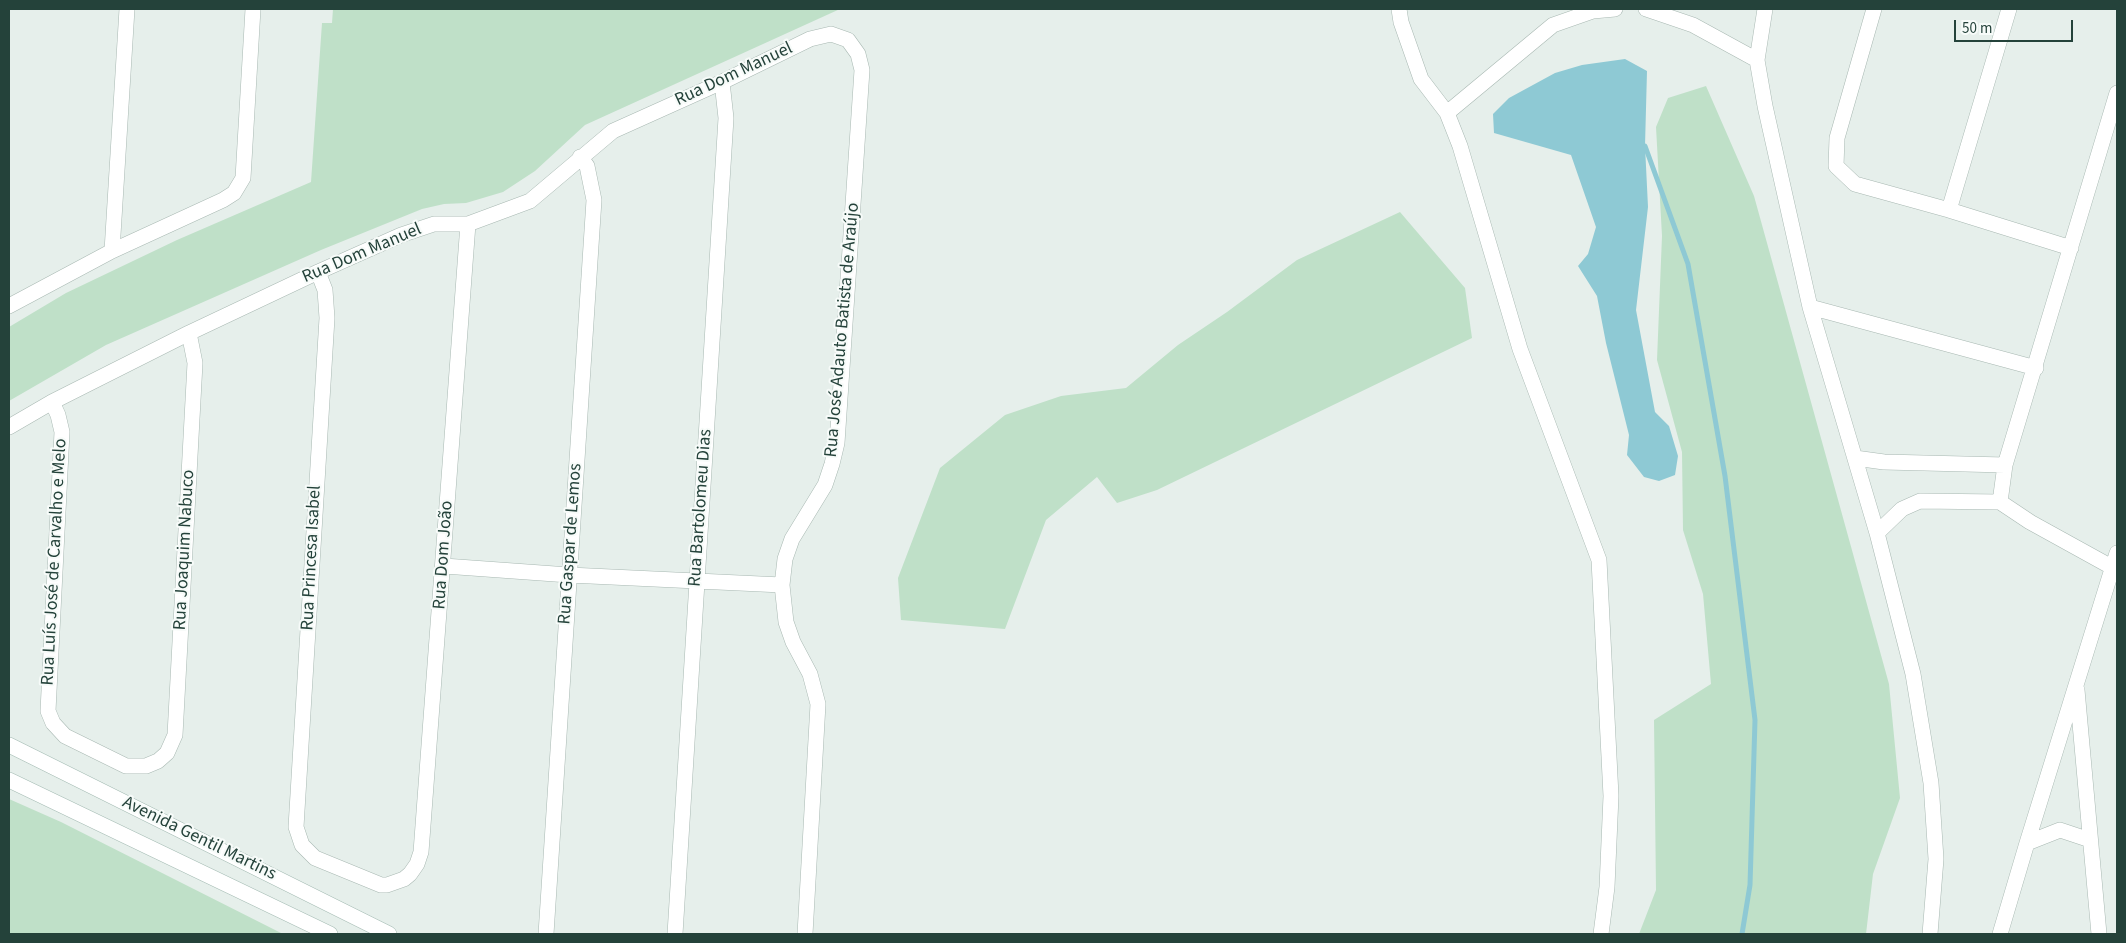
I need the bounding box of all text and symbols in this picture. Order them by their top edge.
scale bar [1956,10,2075,42]
text: 50 m [1962,18,1992,39]
street label: Rua Dom Manuel [672,38,796,112]
street label: Rua José Adauto Batista de Araújo [821,202,865,458]
street label: Rua Dom Manuel [299,219,425,289]
street label: Rua Bartolomeu Dias [685,428,717,588]
street label: Rua Luís José de Carvalho e Melo [38,438,72,686]
street label: Rua Gaspar de Lemos [555,463,587,625]
street label: Rua Joaquim Nabuco [170,469,200,631]
street label: Rua Princesa Isabel [297,485,327,631]
street label: Rua Dom João [429,500,459,610]
street label: Avenida Gentil Martins [118,792,280,886]

